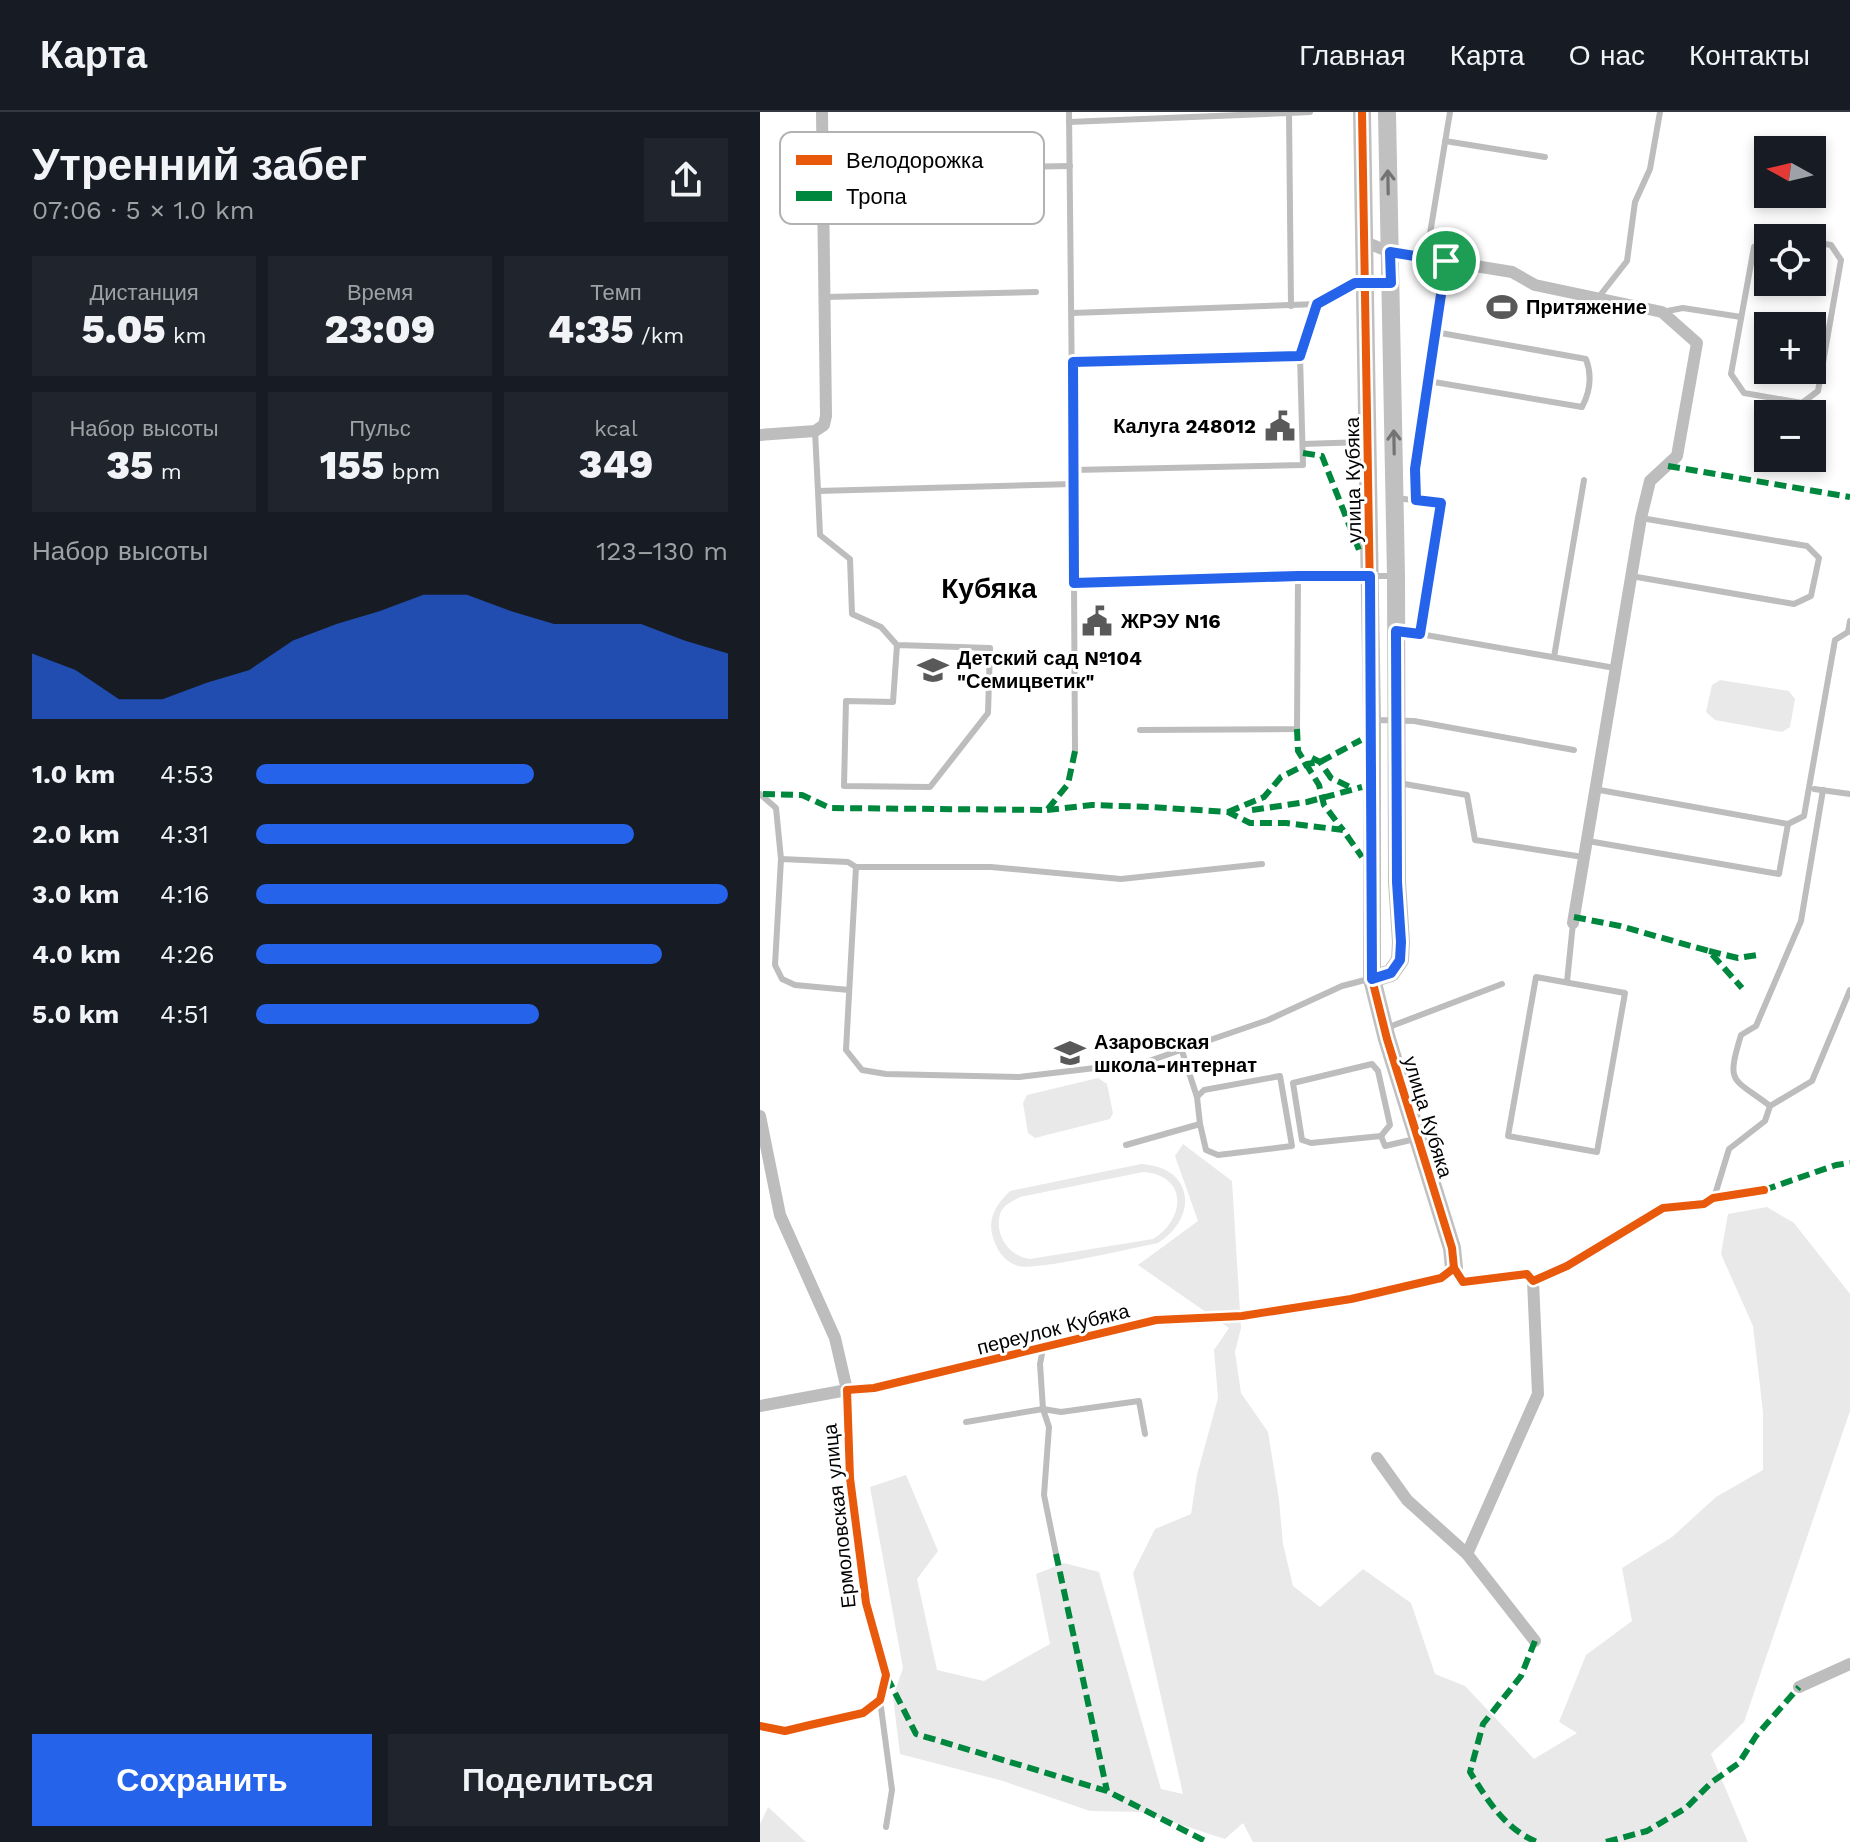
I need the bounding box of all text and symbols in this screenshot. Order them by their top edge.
text: Карта [40,33,147,77]
text: Главная [1299,39,1406,72]
text: Карта [1450,39,1525,72]
text: О нас [1569,39,1645,72]
text: Контакты [1689,39,1810,72]
legend [780,132,1044,224]
north arrow [1754,136,1826,208]
map controls [1754,136,1826,472]
button: share [644,138,728,222]
text: Утренний забег [32,139,367,191]
text: Велодорожка [846,148,984,173]
one-way arrow [1381,169,1396,196]
text: Тропа [846,184,908,209]
text: 07:06 · 5 × 1.0 km [32,195,255,225]
button: locate [1754,224,1826,296]
pin [1412,227,1480,295]
icon: arrive [1424,239,1468,283]
text: Дистанция [89,280,199,305]
text: Время [347,280,413,305]
text: Темп [590,280,642,305]
sports icon: Притяжение [1485,290,1519,324]
place label: Притяжение [1526,295,1647,319]
text: 5.05 [81,306,166,353]
text: 23:09 [325,306,435,353]
text: 4:35 [548,306,634,353]
button: + [1754,312,1826,384]
text: km [166,323,207,348]
text: /km [634,323,684,348]
button: − [1754,400,1826,472]
public building icon: Калуга 248012 [1263,409,1297,443]
place label: Калуга 248012 [1113,414,1256,438]
text: Набор высоты [69,416,219,441]
text: Пульс [349,416,411,441]
text: kcal [594,416,638,441]
street label: улица Кубяка [1340,416,1366,543]
one-way arrow [1386,429,1401,456]
text: 349 [579,441,653,488]
text: 35 [106,442,153,489]
text: 155 [320,442,384,489]
text: m [153,459,182,484]
text: bpm [384,459,440,484]
text: Набор высоты [32,536,208,566]
text: 123–130 m [596,536,728,566]
district label: Кубяка [941,572,1037,605]
public building icon: ЖРЭУ N16 [1080,604,1114,638]
place label: ЖРЭУ N16 [1120,609,1221,633]
place label: Детский сад №104 "Семицветик" [957,646,1142,693]
school or university icon: Детский сад №104 "Семицветик" [916,653,950,687]
text: 1.0 km [32,759,115,789]
text: 4:53 [160,759,214,789]
text: 2.0 km [32,819,120,849]
text: 4:31 [160,819,209,849]
text: 3.0 km [32,879,120,909]
text: 4:16 [160,879,210,909]
text: 4.0 km [32,939,121,969]
text: 4:26 [160,939,215,969]
text: 5.0 km [32,999,119,1029]
text: 4:51 [160,999,209,1029]
place label: Азаровская школа-интернат [1094,1030,1257,1077]
school or university icon: Азаровская школа-интернат [1053,1036,1087,1070]
street label: улица Кубяка [1398,1053,1458,1182]
street label: переулок Кубяка [974,1298,1133,1360]
street label: Ермоловская улица [817,1422,861,1609]
button: Сохранить [32,1734,372,1826]
button: Поделиться [388,1734,728,1826]

